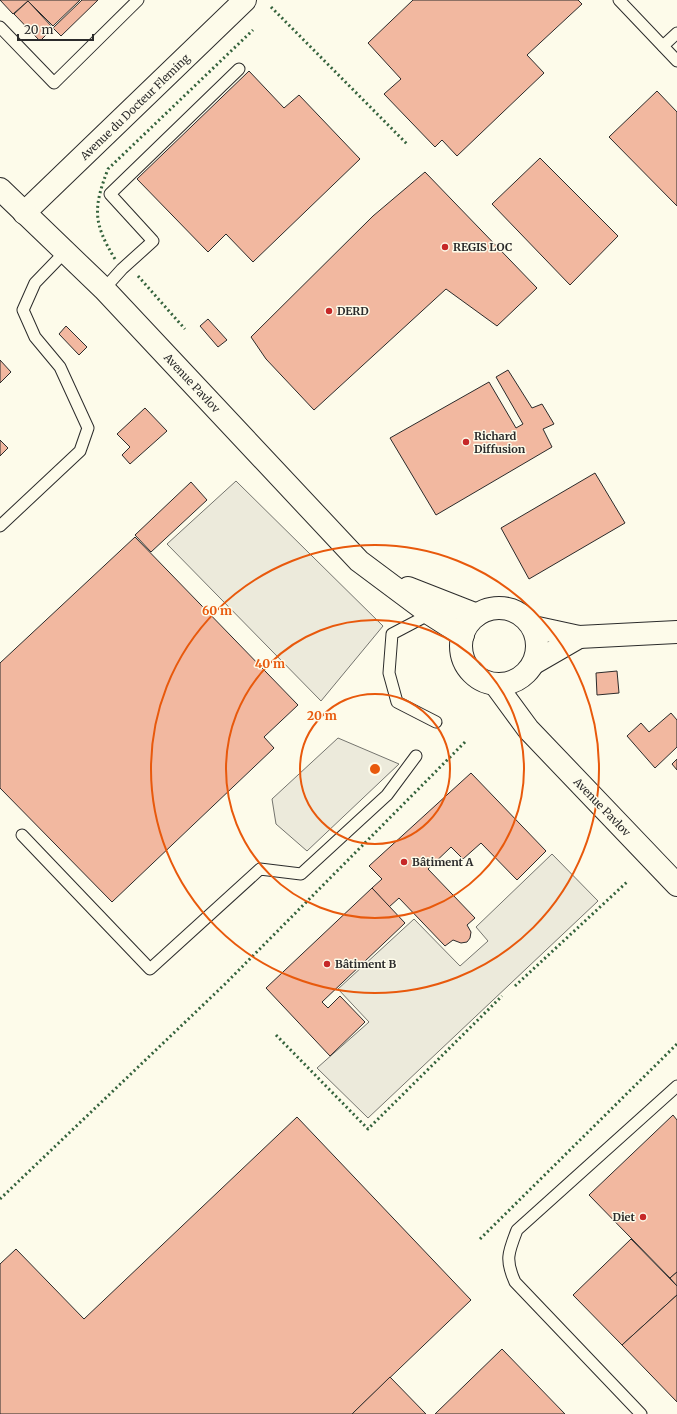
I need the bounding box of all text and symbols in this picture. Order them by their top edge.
scale bar [18,16,93,42]
text: 20 m [24,22,53,37]
street label: Avenue du Docteur Fleming [77,51,193,164]
place label: REGIS LOC [453,240,512,254]
marker: REGIS LOC [440,242,450,252]
place label: DERD [337,304,369,318]
marker: DERD [324,306,334,316]
street label: Avenue Pavlov [160,350,224,416]
place label: Richard Diffusion [474,429,526,456]
marker: Richard Diffusion [461,437,471,447]
text: 60 m [202,603,232,618]
text: 40 m [255,656,285,671]
text: 20 m [307,708,337,723]
centre of rings [368,762,382,776]
street label: Avenue Pavlov [570,774,634,840]
place label: Bâtiment A [412,855,474,869]
marker: Bâtiment A [399,857,409,867]
place label: Bâtiment B [335,957,397,971]
marker: Bâtiment B [322,959,332,969]
place label: Diet [613,1210,636,1224]
marker: Diet [638,1212,648,1222]

